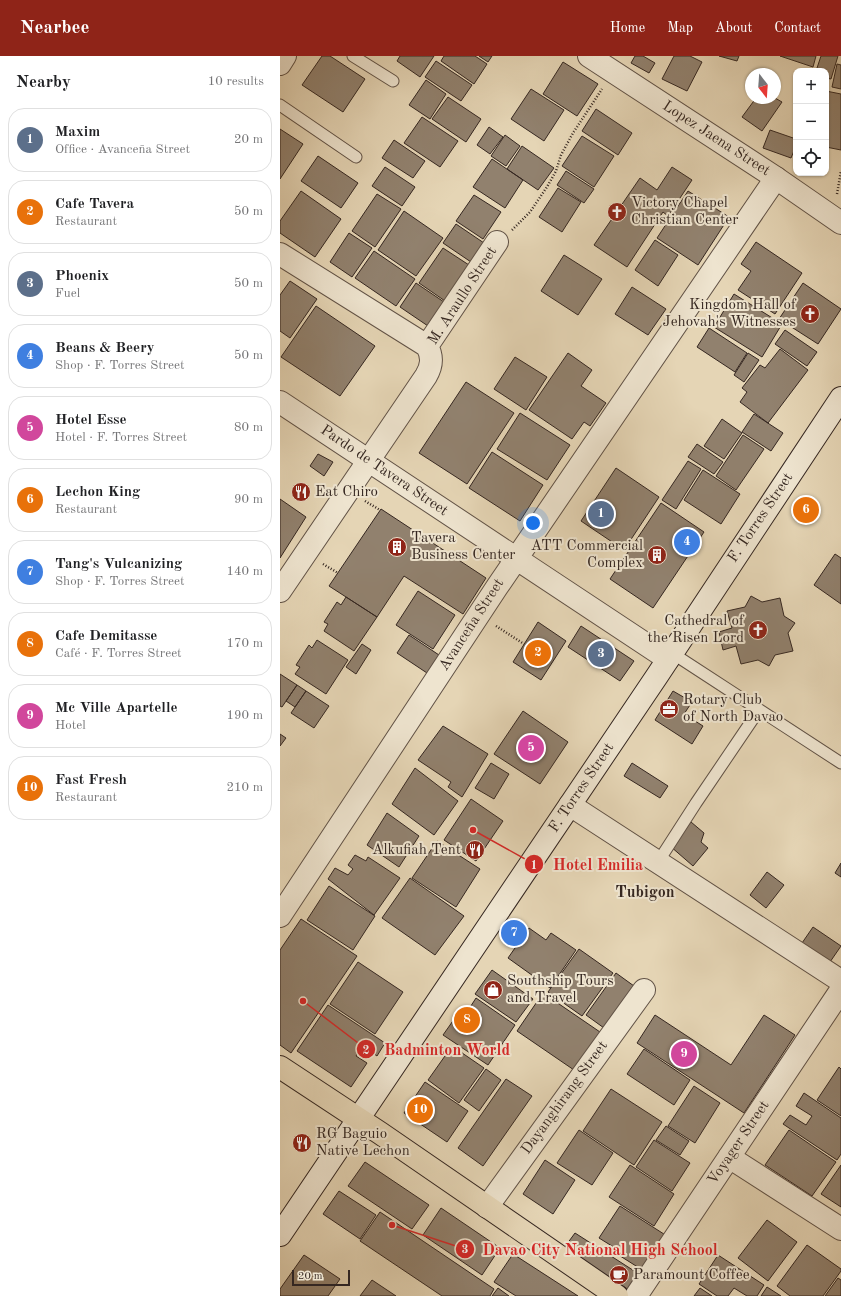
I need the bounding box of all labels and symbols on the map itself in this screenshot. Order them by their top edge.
north arrow [745,68,781,104]
street label: Lopez Jaena Street [660,99,772,179]
place label: Victory Chapel Christian Center [631,196,738,228]
church icon: Victory Chapel Christian Center [606,201,628,223]
street label: M. Araullo Street [426,244,500,348]
place label: Kingdom Hall of Jehovah's Witnesses [663,298,797,330]
church icon: Kingdom Hall of Jehovah's Witnesses [799,303,821,325]
street label: Pardo de Tavera Street [318,423,450,519]
street label: F. Torres Street [726,471,796,565]
restaurant icon: Eat Chiro [290,481,312,503]
place label: Eat Chiro [315,485,378,500]
pin: 6 [793,495,819,525]
pin: 1 [588,499,614,529]
your location [523,513,543,533]
pin: 4 [674,527,700,557]
place label: Tavera Business Center [411,531,516,563]
building icon: Tavera Business Center [386,536,408,558]
place label: ATT Commercial Complex [531,539,643,571]
building icon: ATT Commercial Complex [646,544,668,566]
street label: Avanceña Street [437,576,507,674]
place label: Cathedral of the Risen Lord [648,614,745,646]
church icon: Cathedral of the Risen Lord [747,619,769,641]
pin: 2 [525,638,551,668]
pin: 3 [588,639,614,669]
place label: Rotary Club of North Davao [683,693,783,725]
office icon: Rotary Club of North Davao [658,698,680,720]
pin: 5 [518,733,544,763]
street label: F. Torres Street [547,741,617,835]
restaurant icon: Alkufiah Tent [464,839,486,861]
place label: Alkufiah Tent [372,843,461,858]
callout: Hotel Emilia [524,850,651,878]
text: Hotel Emilia [553,858,643,874]
text: 1 [531,860,537,872]
district label: Tubigon [615,885,675,901]
pin: 7 [501,918,527,948]
place label: Southship Tours and Travel [507,974,614,1006]
shop icon: Southship Tours and Travel [482,979,504,1001]
pin: 8 [454,1005,480,1035]
callout: Badminton World [356,1035,518,1063]
street label: Dayanghirang Street [519,1039,611,1157]
pin: 9 [671,1039,697,1069]
text: Badminton World [384,1043,510,1059]
text: 2 [363,1045,370,1057]
pin: 10 [407,1095,433,1125]
street label: Voyager Street [706,1098,772,1188]
place label: RG Baguio Native Lechon [316,1127,410,1159]
restaurant icon: RG Baguio Native Lechon [291,1132,313,1154]
callout: Davao City National High School [455,1235,726,1263]
text: Davao City National High School [482,1243,718,1259]
text: 3 [462,1244,469,1256]
cafe icon: Paramount Coffee [608,1264,630,1286]
scale bar [292,1268,350,1287]
place label: Paramount Coffee [633,1268,750,1283]

